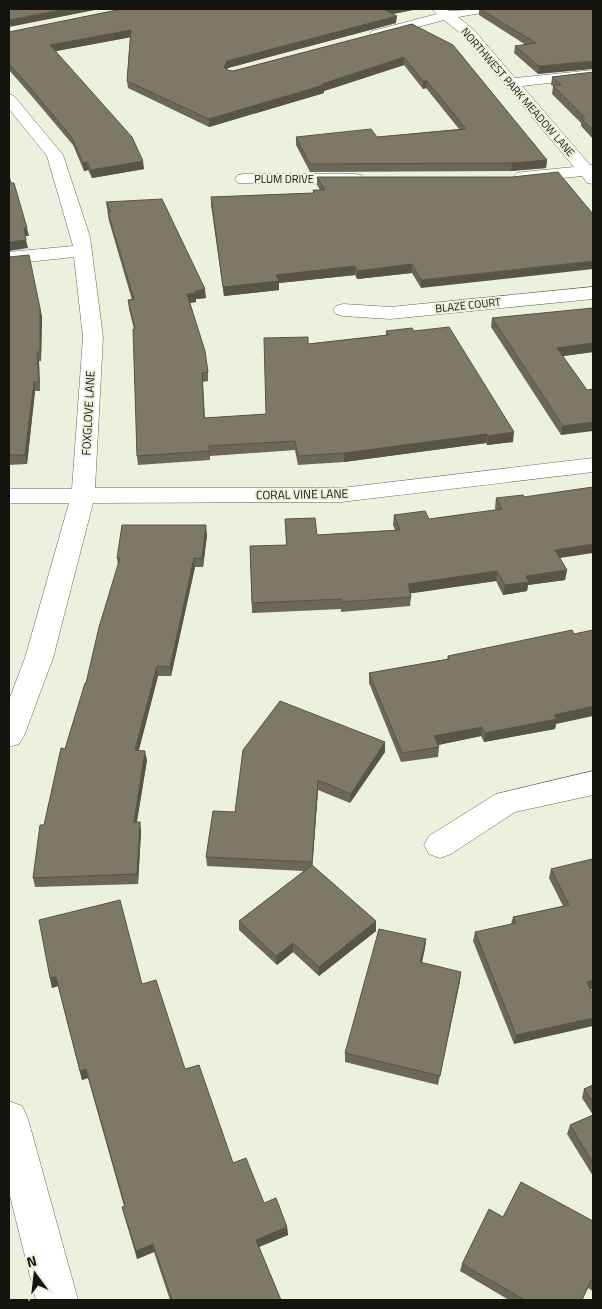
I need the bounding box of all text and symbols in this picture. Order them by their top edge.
street label: NORTHWEST PARK MEADOW LANE [457,24,579,160]
street label: PLUM DRIVE [254,171,314,187]
street label: BLAZE COURT [435,294,502,316]
street label: FOXGLOVE LANE [76,370,100,456]
street label: CORAL VINE LANE [256,484,349,504]
north arrow [10,1249,60,1299]
text: N [24,1250,39,1272]

